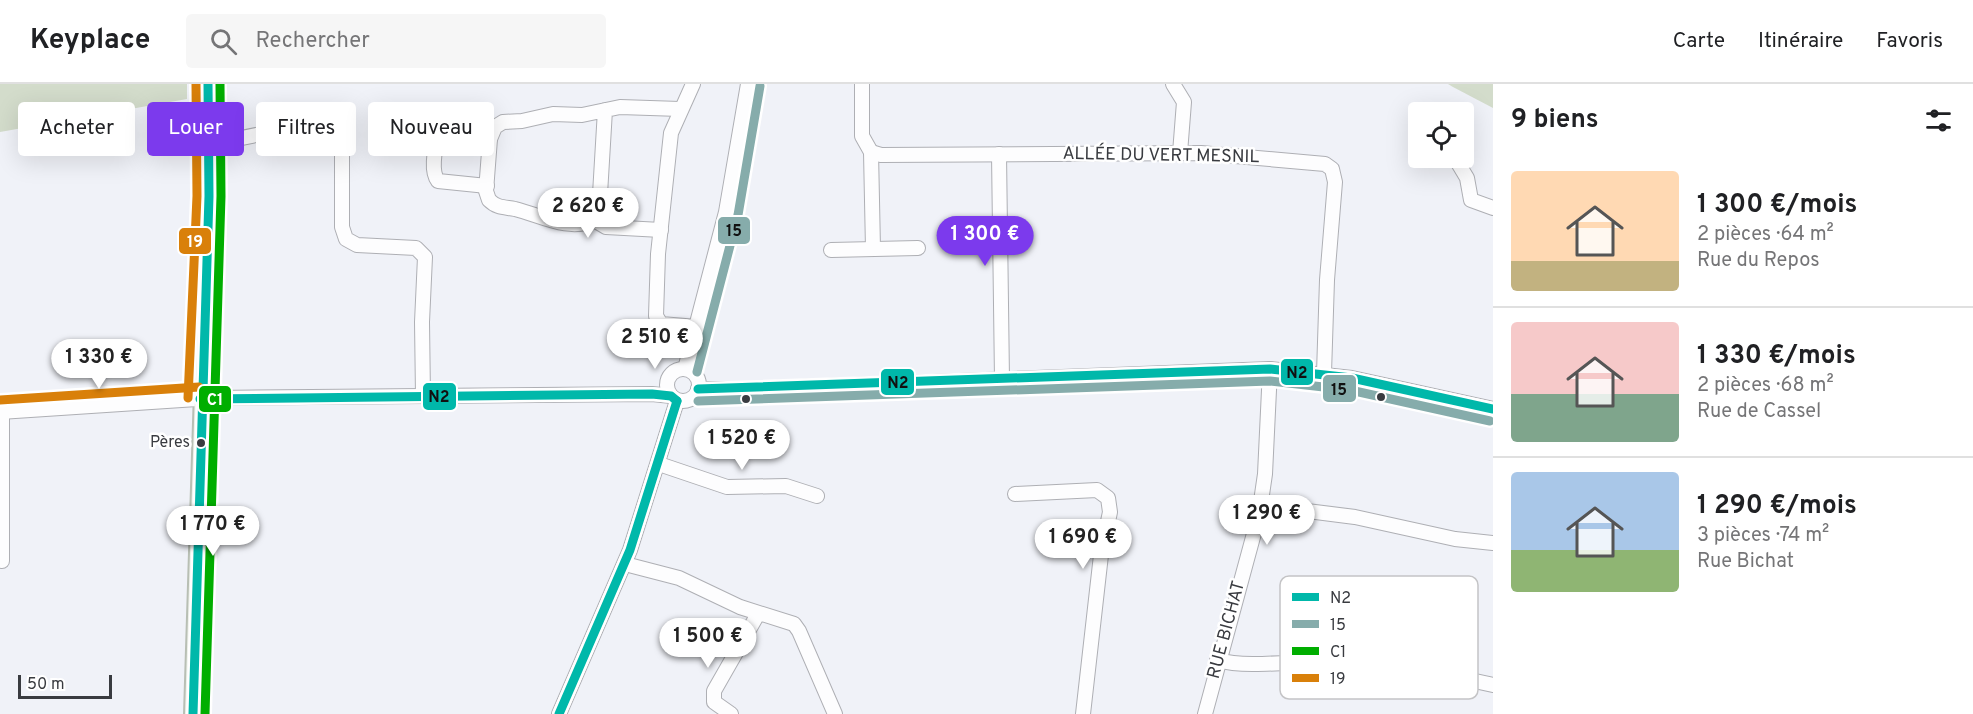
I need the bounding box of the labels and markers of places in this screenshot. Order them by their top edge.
pin: 2 620 € [533,188,643,239]
pin: 1 300 € [930,216,1040,267]
pin: 2 510 € [600,319,710,370]
pin: 1 330 € [44,339,154,390]
unlabelled marker [1375,391,1387,403]
unlabelled marker [740,393,752,405]
pin: 1 520 € [687,420,797,471]
place label: Pères [150,433,190,453]
marker: Pères [195,437,207,449]
pin: 1 290 € [1212,495,1322,546]
pin: 1 770 € [158,506,268,557]
pin: 1 690 € [1028,519,1138,570]
pin: 1 500 € [653,618,763,669]

